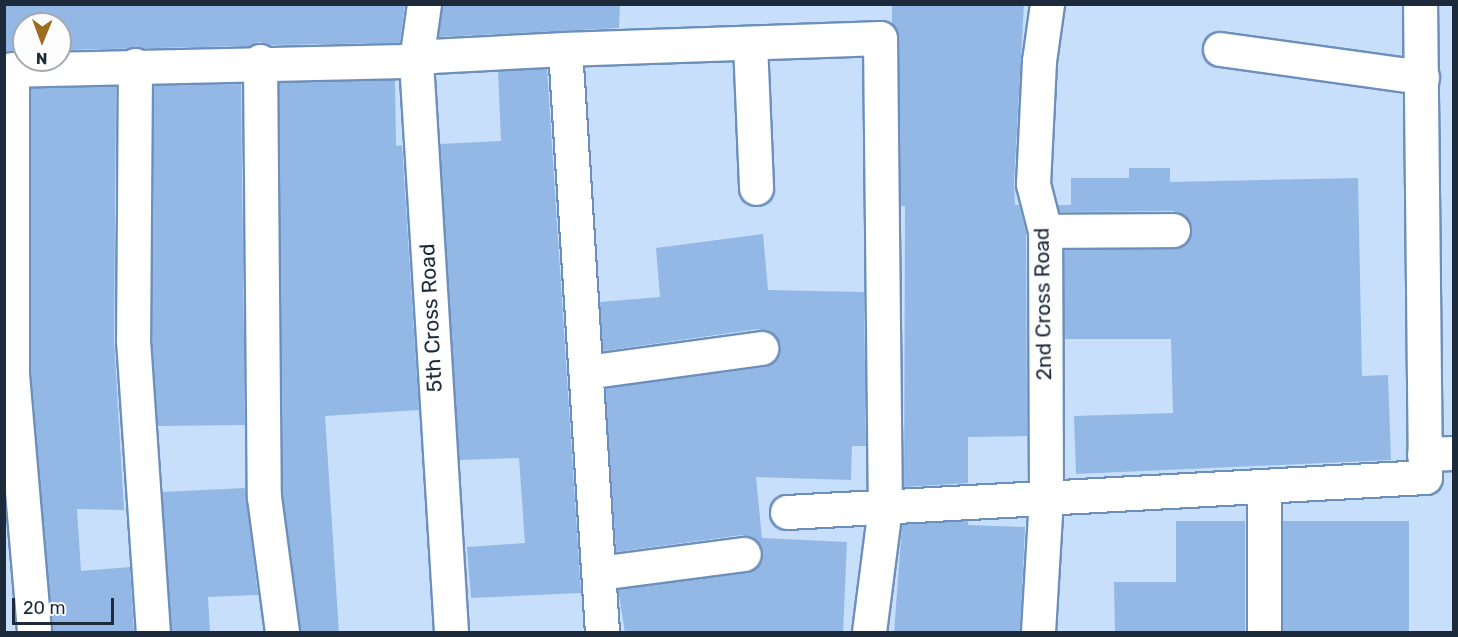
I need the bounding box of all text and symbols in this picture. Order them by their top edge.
north arrow [12,12,72,72]
text: N [36,49,48,68]
street label: 2nd Cross Road [1029,227,1057,381]
street label: 5th Cross Road [415,243,447,393]
scale bar [15,586,117,624]
text: 20 m [23,597,65,619]

